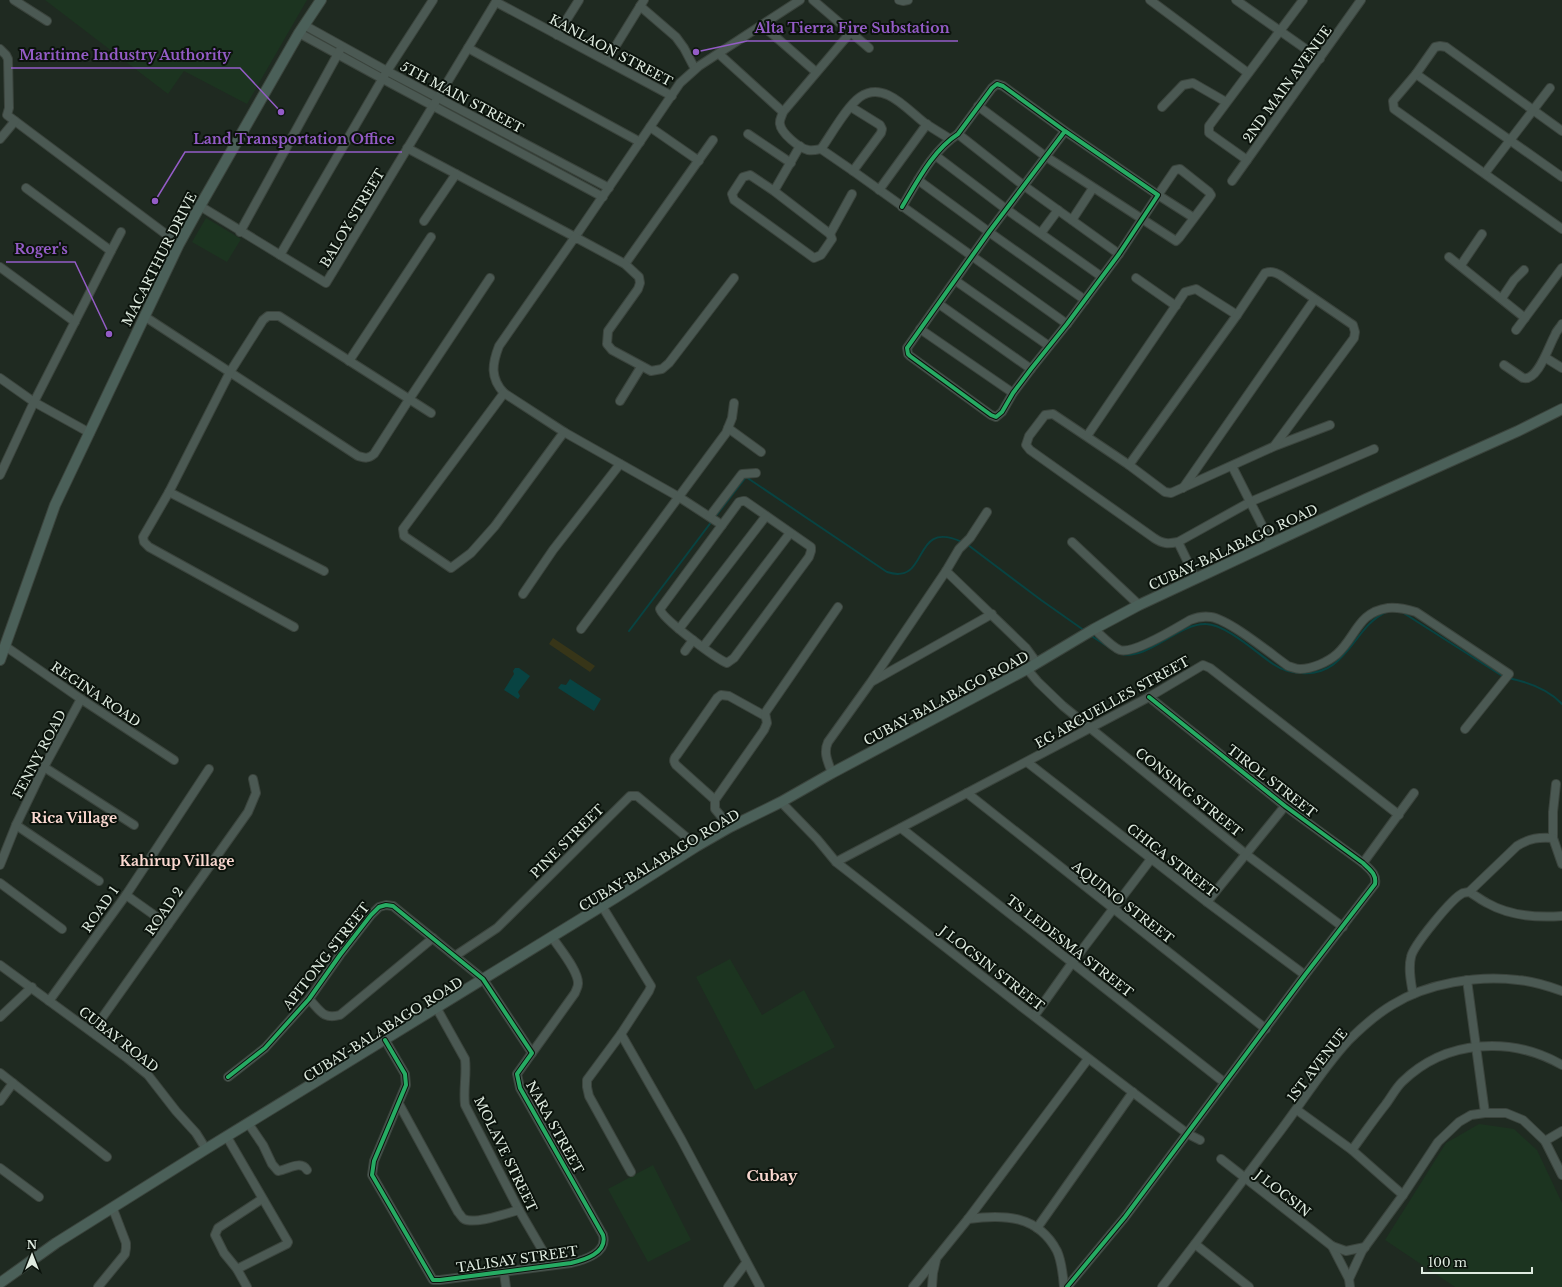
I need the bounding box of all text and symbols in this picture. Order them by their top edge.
street label: KANLAON STREET [546,11,676,90]
callout: Alta Tierra Fire Substation [747,15,958,41]
text: Alta Tierra Fire Substation [753,19,950,37]
street label: 2ND MAIN AVENUE [1239,22,1336,146]
callout: Maritime Industry Authority [11,42,240,68]
text: Maritime Industry Authority [19,46,232,64]
street label: 5TH MAIN STREET [397,58,527,137]
callout: Land Transportation Office [185,126,402,152]
text: Land Transportation Office [193,130,395,148]
street label: BALOY STREET [316,165,389,271]
street label: MACARTHUR DRIVE [118,189,201,329]
callout: Roger's [6,236,75,262]
text: Roger's [14,240,68,258]
street label: CUBAY-BALABAGO ROAD [1146,501,1321,594]
street label: CUBAY-BALABAGO ROAD [861,648,1032,749]
street label: EG ARGUELLES STREET [1032,652,1193,752]
street label: REGINA ROAD [48,658,144,731]
street label: FENNY ROAD [9,707,70,801]
street label: TIROL STREET [1223,741,1320,822]
street label: CONSING STREET [1132,744,1246,841]
street label: PINE STREET [527,800,608,882]
street label: CUBAY-BALABAGO ROAD [576,806,743,915]
district label: Rica Village [31,809,117,827]
street label: CHICA STREET [1123,820,1221,901]
district label: Kahirup Village [119,852,235,870]
street label: AQUINO STREET [1068,857,1177,948]
street label: ROAD 1 [78,883,123,936]
street label: ROAD 2 [142,884,187,939]
street label: TS LEDESMA STREET [1003,892,1137,1002]
street label: APITONG STREET [279,899,374,1014]
street label: J LOCSIN STREET [934,921,1048,1015]
street label: CUBAY-BALABAGO ROAD [300,973,466,1086]
street label: CUBAY ROAD [75,1003,162,1076]
street label: 1ST AVENUE [1283,1025,1351,1105]
street label: NARA STREET [522,1078,587,1177]
street label: MOLAVE STREET [470,1094,541,1215]
street label: J LOCSIN [1250,1165,1314,1221]
district label: Cubay [746,1166,798,1185]
north arrow [12,1235,52,1275]
text: N [27,1238,38,1252]
street label: TALISAY STREET [455,1242,580,1276]
scale bar [1422,1249,1532,1275]
text: 100 m [1428,1255,1467,1270]

